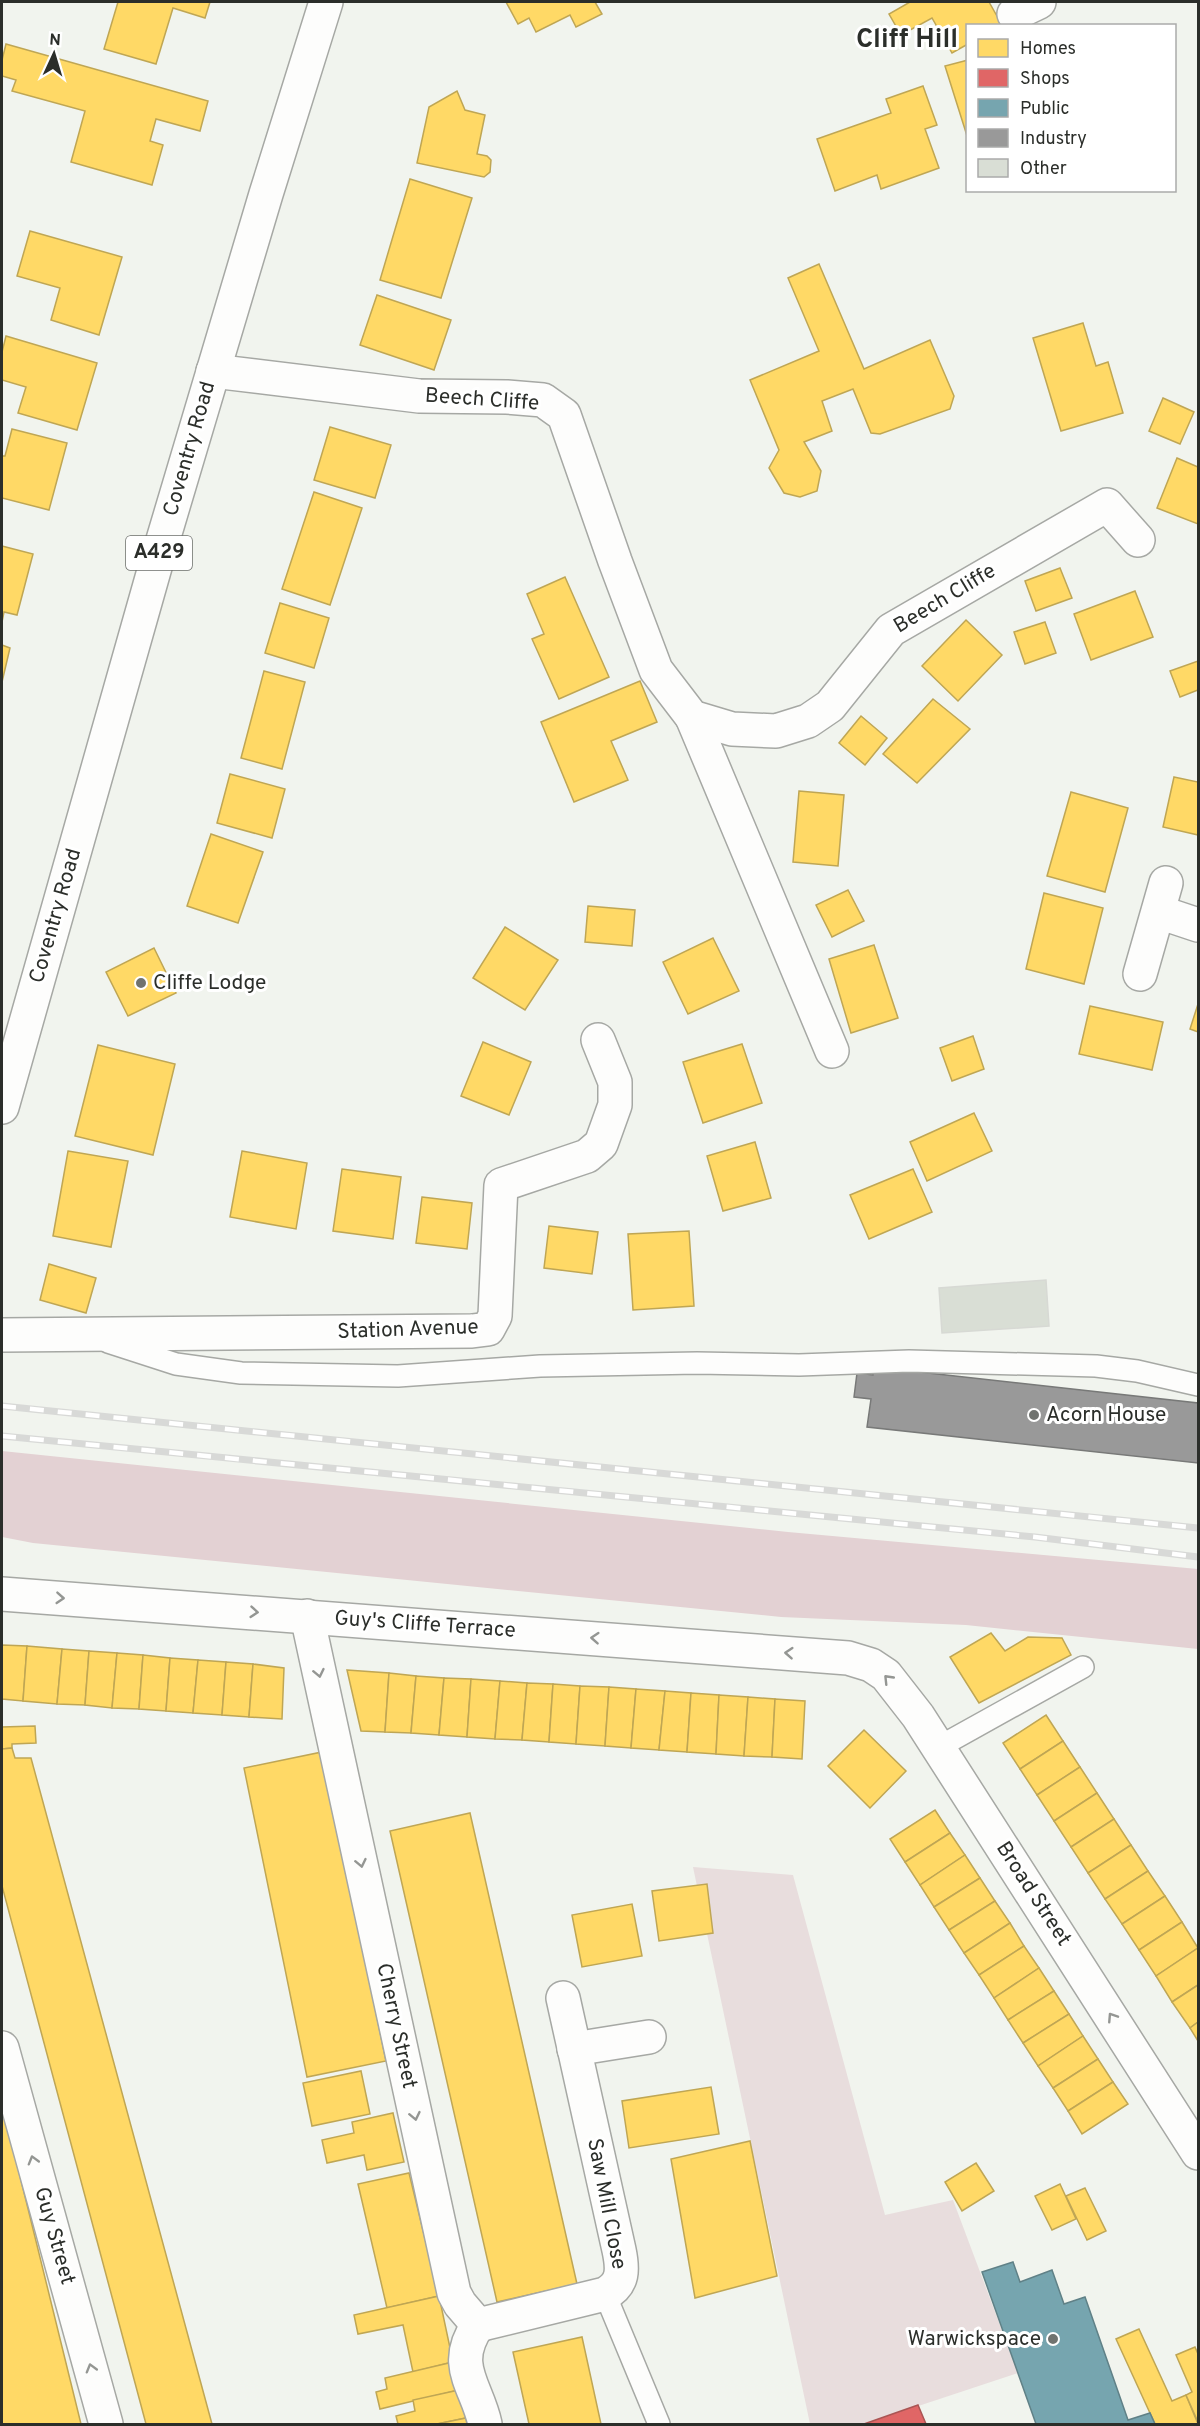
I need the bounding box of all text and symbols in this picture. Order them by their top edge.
district label: Cliff Hill [856,23,958,57]
north arrow [24,24,84,84]
legend [966,24,1176,192]
text: N [48,31,61,51]
text: Homes [1020,38,1076,61]
text: Shops [1020,68,1070,91]
text: Public [1020,98,1070,121]
text: Industry [1020,128,1087,151]
text: Other [1020,158,1067,181]
street label: Coventry Road [158,378,222,520]
street label: Beech Cliffe [424,383,540,417]
road number: A429 [126,536,192,570]
street label: Beech Cliffe [889,558,1001,640]
street label: Coventry Road [24,845,88,987]
place label: Cliffe Lodge [153,970,266,997]
marker: Cliffe Lodge [134,976,148,990]
street label: Station Avenue [337,1314,479,1346]
place label: Acorn House [1046,1402,1166,1429]
marker: Acorn House [1027,1408,1041,1422]
one-way arrow [55,1591,64,1604]
one-way arrow [250,1605,259,1618]
street label: Guy's Cliffe Terrace [333,1605,517,1645]
one-way arrow [590,1632,599,1645]
one-way arrow [785,1647,794,1660]
one-way arrow [312,1668,325,1678]
one-way arrow [884,1676,895,1686]
street label: Broad Street [989,1837,1077,1951]
one-way arrow [353,1858,366,1868]
street label: Cherry Street [370,1961,422,2091]
one-way arrow [1108,2012,1119,2023]
one-way arrow [408,2110,421,2120]
street label: Saw Mill Close [580,2136,632,2272]
one-way arrow [28,2155,40,2166]
street label: Guy Street [27,2184,81,2288]
place label: Warwickspace [907,2326,1041,2353]
marker: Warwickspace [1046,2332,1060,2346]
one-way arrow [85,2363,98,2373]

